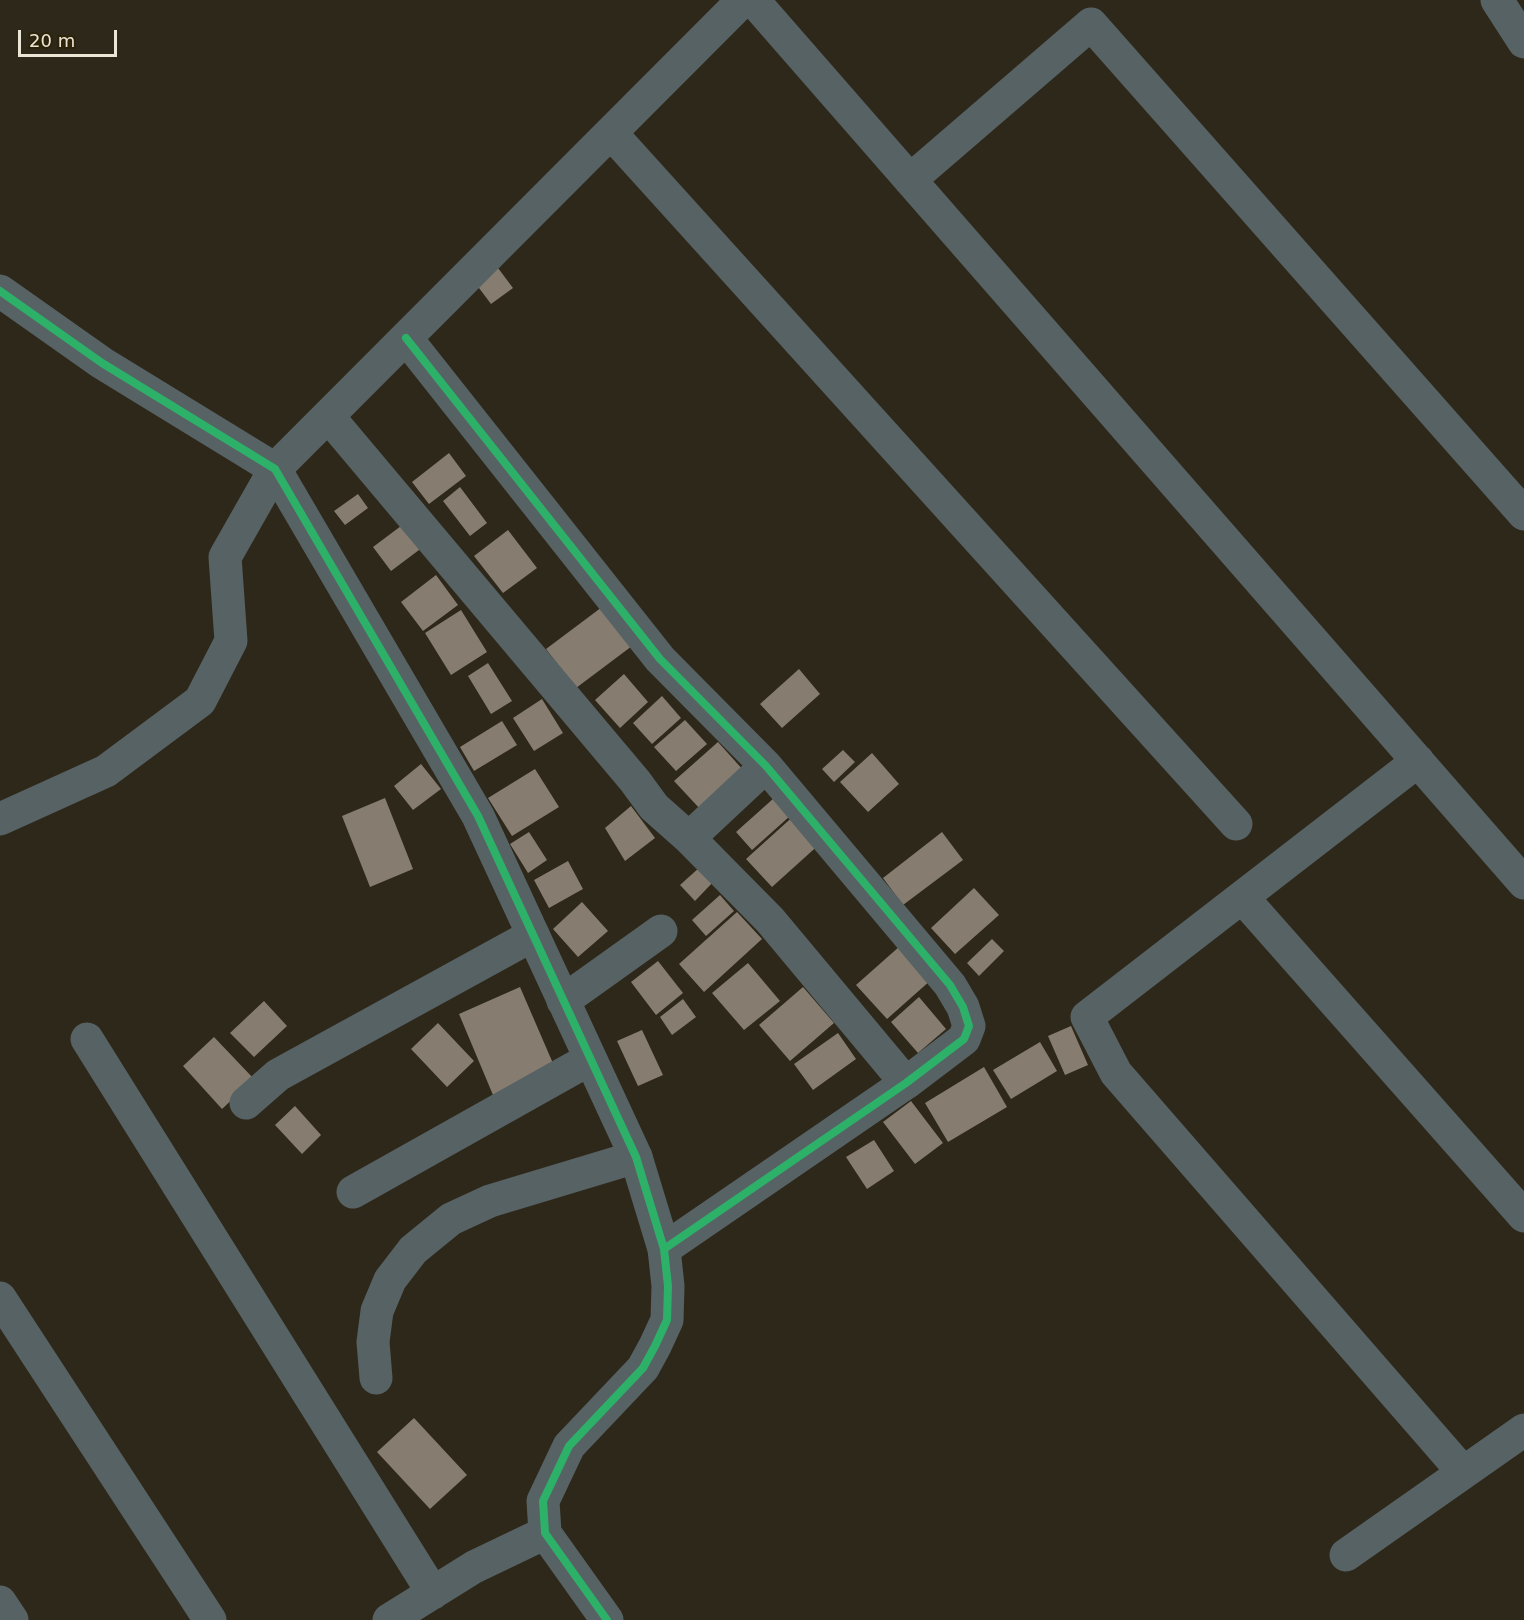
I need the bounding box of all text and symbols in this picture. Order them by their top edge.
scale bar [21,18,120,56]
text: 20 m [29,30,75,51]

